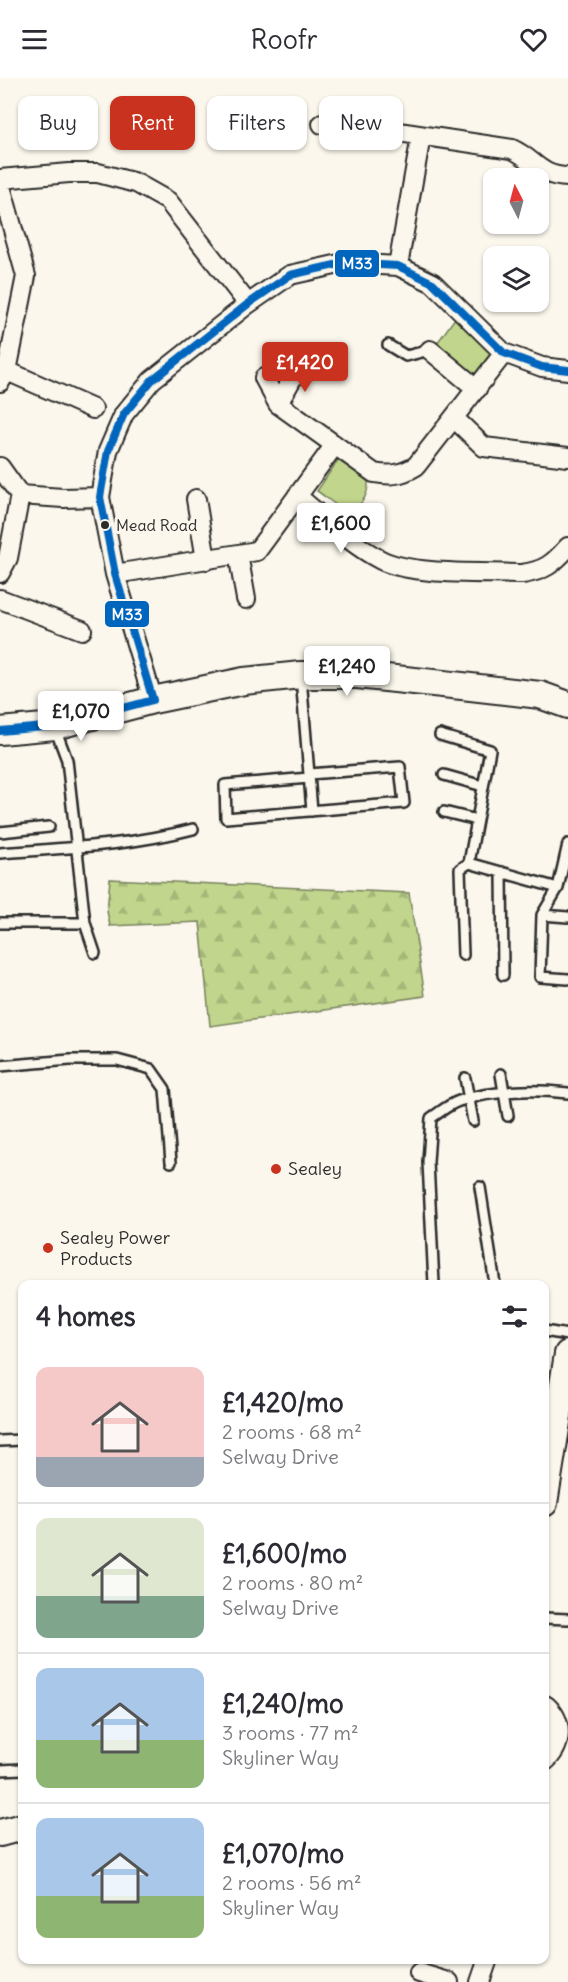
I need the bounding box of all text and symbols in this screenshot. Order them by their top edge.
text: Roofr [251,22,318,56]
icon: menu [18,23,51,56]
icon: heart [517,23,550,56]
chip: Buy [18,96,98,150]
chip: Rent [110,96,195,150]
chip: Filters [207,96,307,150]
chip: New [319,96,403,150]
north arrow [483,168,549,234]
map controls [483,168,549,312]
button: layers [483,246,549,312]
line badge: M33 [334,249,380,278]
text: M33 [341,253,373,273]
pin: £1,420 [256,342,354,393]
text: £1,420 [276,349,334,374]
pin: £1,600 [292,503,390,554]
text: £1,600 [311,510,371,535]
place label: Mead Road [116,515,197,535]
marker: Mead Road [99,519,111,531]
line badge: M33 [104,600,150,628]
text: M33 [111,604,143,624]
pin: £1,240 [298,646,396,697]
text: £1,240 [318,653,376,678]
pin: £1,070 [32,691,130,742]
text: £1,070 [52,698,110,723]
place label: Sealey [288,1157,342,1180]
marker: Sealey [269,1162,283,1176]
place label: Sealey Power Products [60,1226,171,1270]
marker: Sealey Power Products [41,1241,55,1255]
text: 4 homes [36,1300,135,1333]
icon: filters [498,1300,531,1333]
text: £1,420/mo [222,1386,344,1419]
icon: home [84,1391,156,1463]
text: 2 rooms · 68 m² [222,1419,362,1444]
text: Selway Drive [222,1444,339,1469]
text: £1,600/mo [222,1537,347,1570]
icon: home [84,1542,156,1614]
text: 2 rooms · 80 m² [222,1570,363,1595]
text: Selway Drive [222,1595,339,1620]
text: £1,240/mo [222,1687,344,1720]
icon: home [84,1692,156,1764]
text: 3 rooms · 77 m² [222,1720,359,1745]
text: Skyliner Way [222,1745,339,1770]
text: £1,070/mo [222,1837,344,1870]
icon: home [84,1842,156,1914]
text: 2 rooms · 56 m² [222,1870,362,1895]
text: Skyliner Way [222,1895,339,1920]

